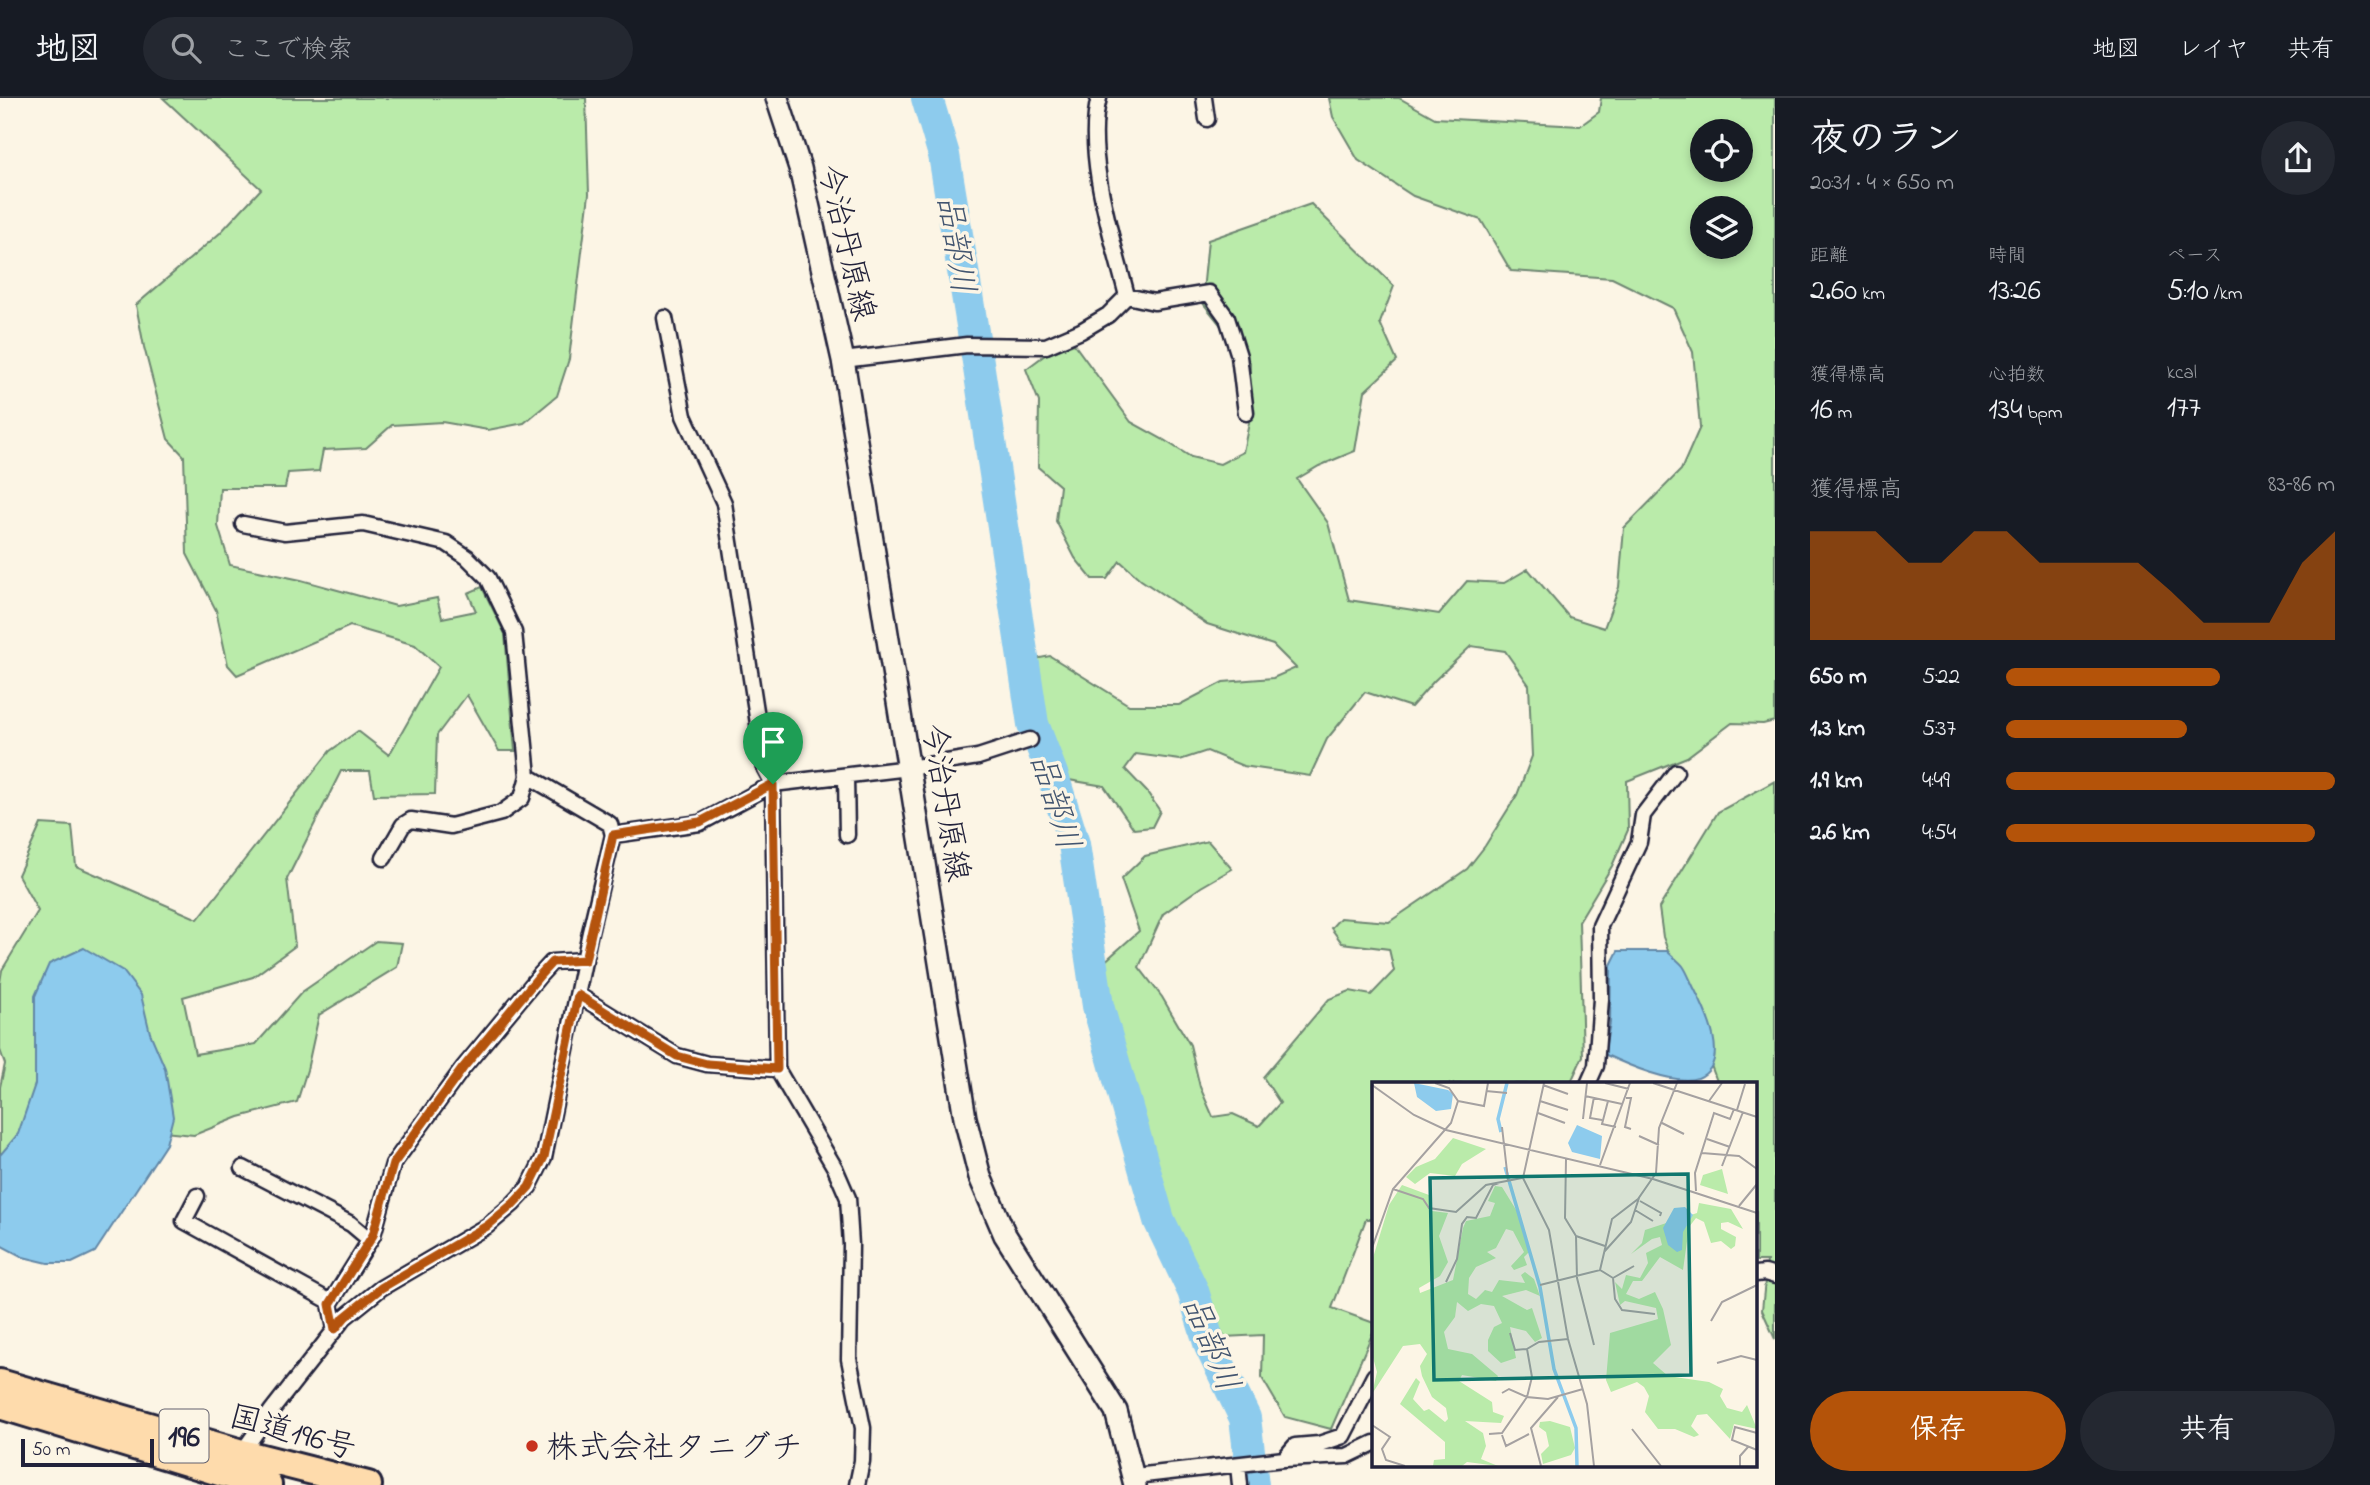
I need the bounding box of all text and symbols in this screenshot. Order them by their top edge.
search box [143,17,633,80]
text: 地図 [35,27,101,75]
icon: search [167,29,205,67]
text: ここで検索 [223,32,353,70]
text: 地図 [2092,33,2140,68]
text: レイヤ [2178,33,2249,68]
text: 共有 [2287,33,2335,68]
text: 夜のラン [1810,113,1962,169]
map controls [1690,119,1753,259]
button: locate [1690,119,1753,182]
button: share [2261,121,2335,195]
street label: 今治丹原線 [804,160,885,326]
text: 20:31 · 4 × 650 m [1810,167,1954,200]
water label: 品部川 [923,192,985,297]
button: layers [1690,196,1753,259]
text: 距離 [1810,243,1848,270]
text: 時間 [1988,243,2026,270]
text: ペース [2167,243,2223,270]
text: 2.60 [1810,270,1857,314]
text: 13:26 [1988,270,2041,314]
text: 5:10 [2167,270,2209,314]
text: km [1857,281,1885,308]
text: /km [2209,281,2243,308]
text: kcal [2167,360,2197,387]
text: 獲得標高 [1810,362,1886,389]
text: 心拍数 [1988,362,2045,389]
text: 177 [2167,387,2201,431]
text: 16 [1810,389,1833,433]
text: 134 [1988,389,2023,433]
text: m [1833,400,1852,427]
text: bpm [2023,400,2063,427]
text: 83–86 m [2268,469,2335,502]
text: 獲得標高 [1810,474,1902,507]
text: 650 m [1810,661,1867,694]
text: 5:22 [1922,661,1960,694]
pin [743,712,803,784]
text: 1.3 km [1810,713,1865,746]
text: 5:37 [1922,713,1956,746]
street label: 今治丹原線 [908,720,979,885]
icon: arrive [754,723,792,761]
water label: 品部川 [1016,748,1091,857]
text: 1.9 km [1810,765,1863,798]
text: 4:49 [1922,765,1950,798]
text: 2.6 km [1810,817,1870,850]
text: 4:54 [1922,817,1956,850]
inset map [1372,1082,1758,1468]
water label: 品部川 [1168,1290,1250,1399]
button: 保存 [1810,1391,2066,1471]
button: 共有 [2080,1391,2335,1471]
street label: 国道196号 [223,1395,361,1474]
road number: 196 [160,1410,208,1462]
place label: 株式会社タニグチ [546,1426,803,1473]
scale bar [21,1436,154,1468]
text: 50 m [32,1437,71,1464]
marker: 株式会社タニグチ [524,1438,540,1454]

